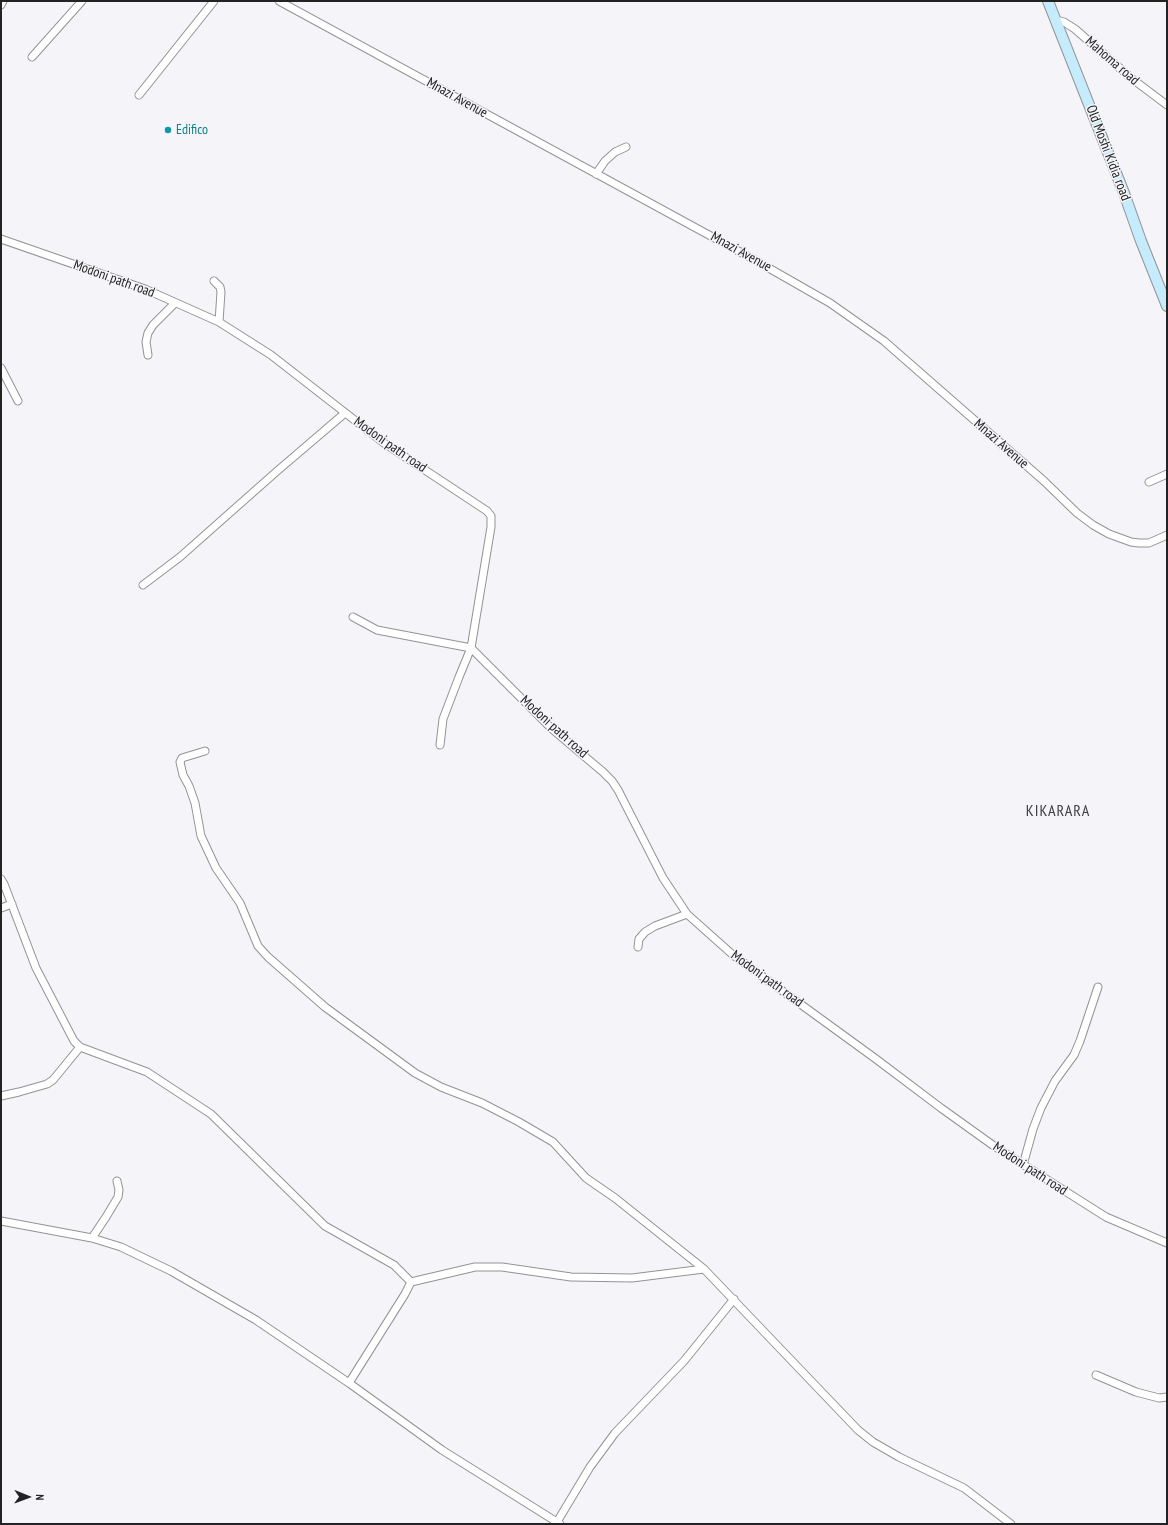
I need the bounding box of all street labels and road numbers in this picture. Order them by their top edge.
street label: Mahoma road [1082,33,1142,89]
street label: Mnazi Avenue [424,74,490,122]
street label: Old Moshi Kidia road [1082,103,1134,203]
street label: Mnazi Avenue [708,228,774,276]
street label: Modoni path road [71,256,157,302]
street label: Modoni path road [350,414,430,476]
street label: Mnazi Avenue [970,416,1032,472]
street label: Modoni path road [517,692,591,762]
street label: Modoni path road [728,947,806,1011]
street label: Modoni path road [990,1139,1070,1199]

